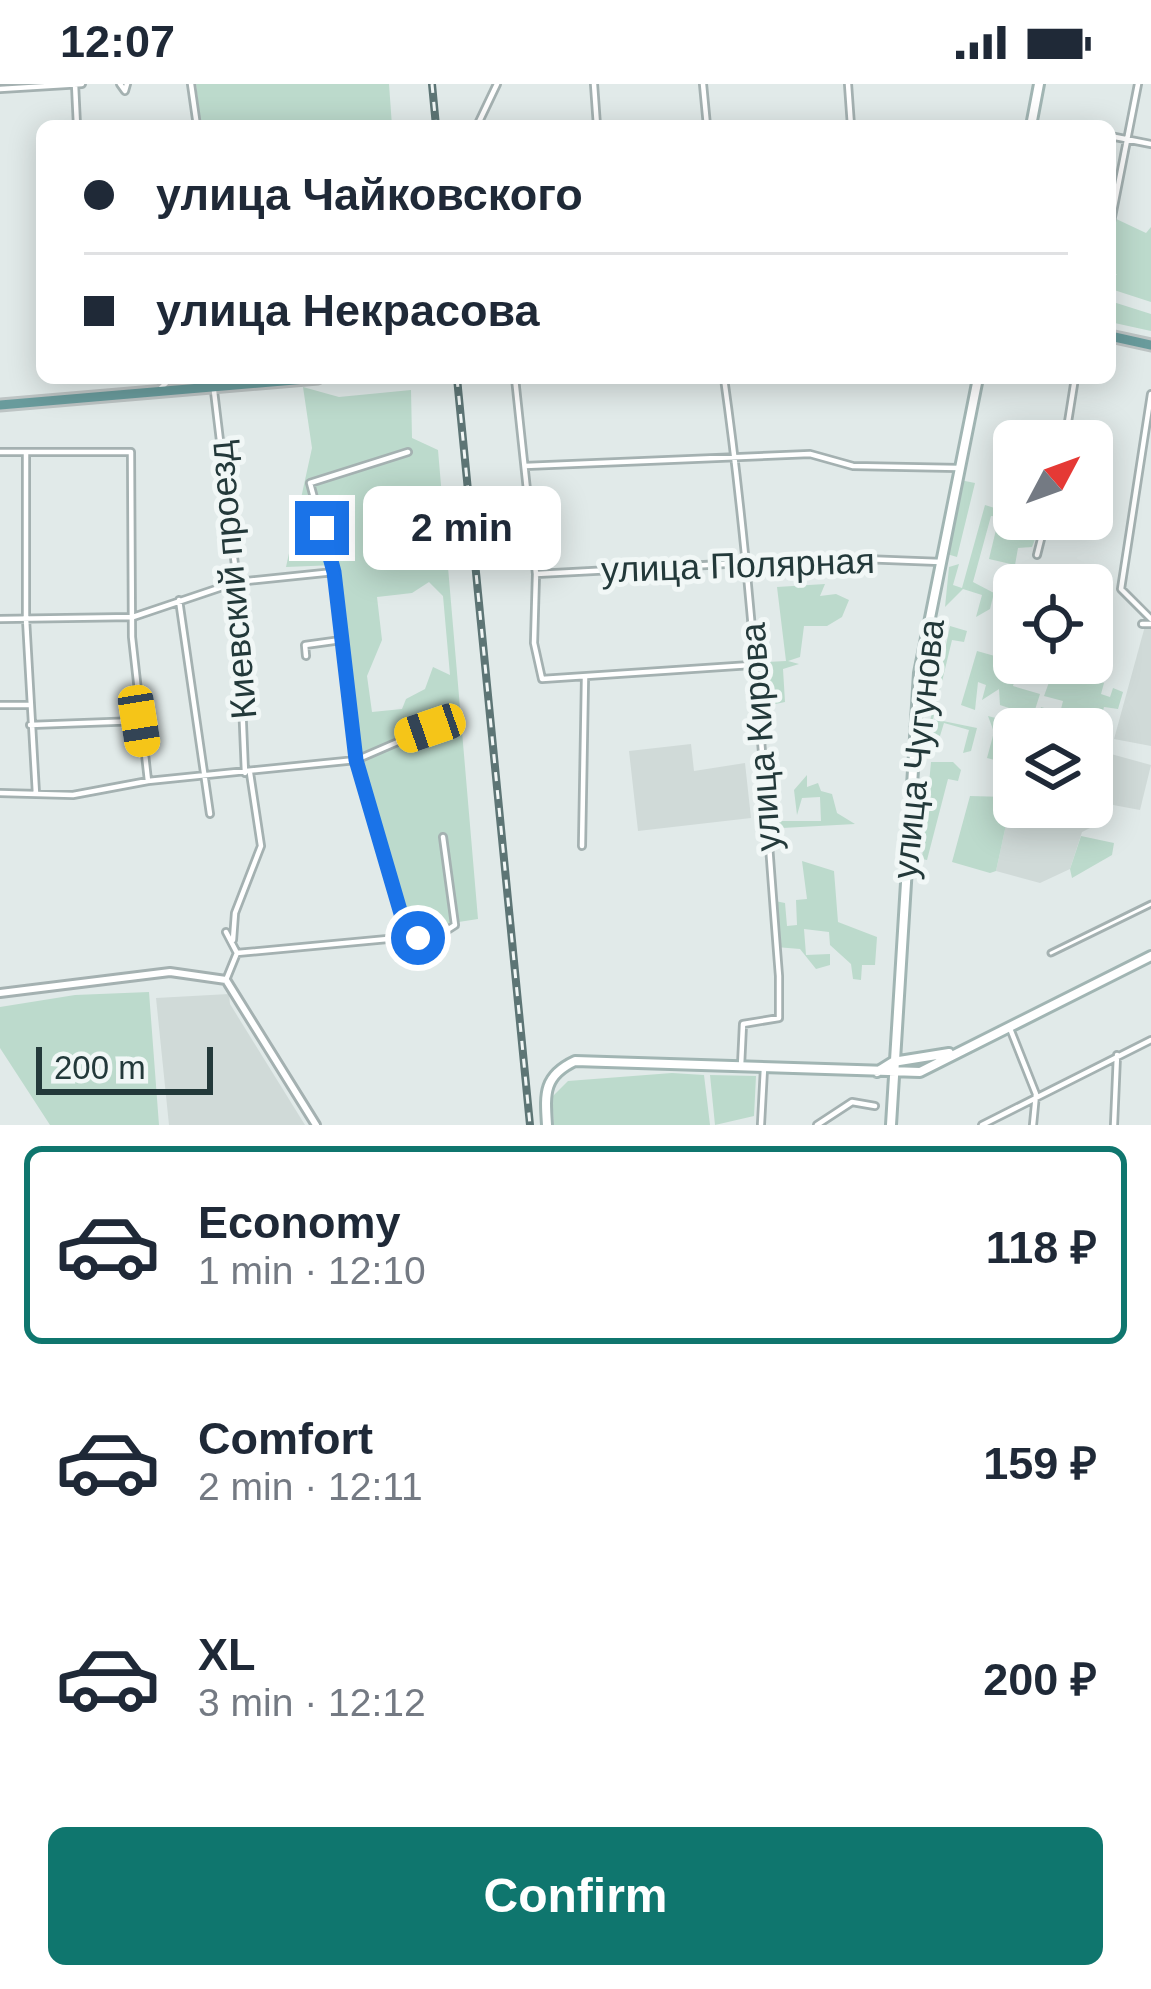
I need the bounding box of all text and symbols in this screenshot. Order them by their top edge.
text: 12:07 [60,16,175,67]
text: улица Чайковского [156,169,583,220]
text: улица Некрасова [156,285,540,336]
north arrow [993,420,1113,540]
map controls [993,420,1113,828]
street label: Киевский проезд [199,439,265,721]
callout: 2 min [364,486,562,570]
route end [295,501,349,555]
text: 2 min [411,506,513,549]
street label: улица Полярная [600,540,876,590]
button: locate [993,564,1113,684]
street label: улица Чугунова [884,616,952,881]
street label: улица Кирова [732,620,788,853]
car [116,683,162,759]
car [390,699,470,757]
button: layers [993,708,1113,828]
route start [391,911,445,965]
scale bar [36,1041,213,1094]
text: 200 m [54,1049,146,1086]
icon: car [54,1191,162,1299]
text: Economy [198,1197,401,1248]
text: 118 ₽ [986,1222,1097,1273]
text: 1 min · 12:10 [198,1249,426,1292]
icon: car [54,1407,162,1515]
text: Comfort [198,1413,373,1464]
text: 159 ₽ [983,1438,1097,1489]
text: 2 min · 12:11 [198,1465,423,1508]
icon: car [54,1623,162,1731]
text: XL [198,1629,256,1680]
text: 200 ₽ [983,1654,1097,1705]
text: 3 min · 12:12 [198,1681,426,1724]
button: Confirm [48,1827,1103,1965]

